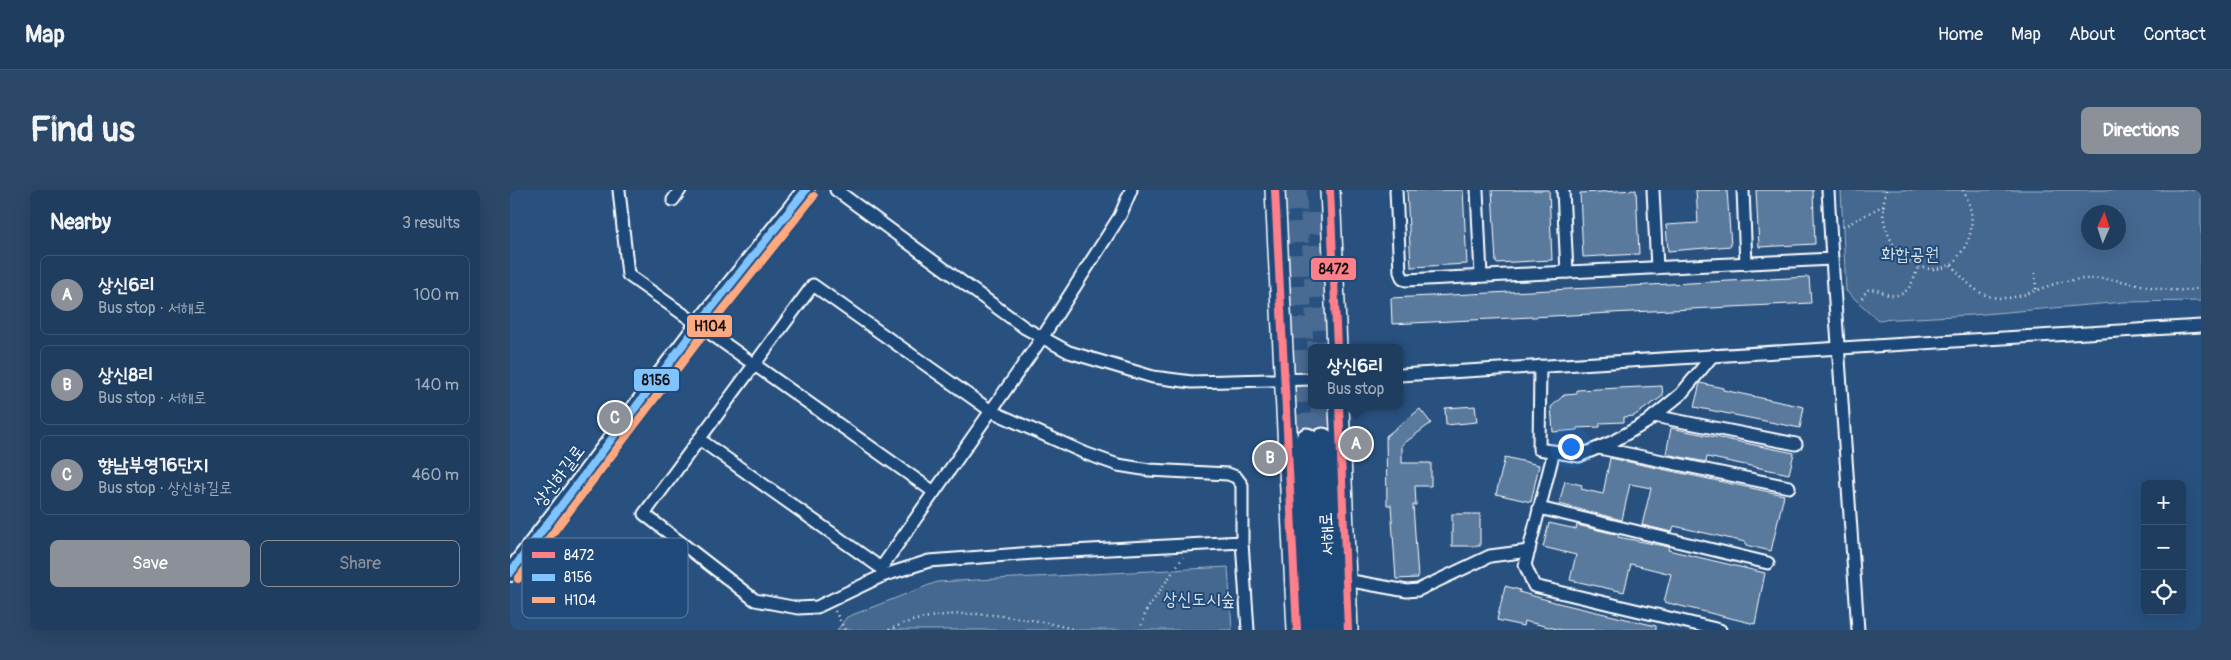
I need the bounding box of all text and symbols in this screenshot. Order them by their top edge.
text: Map [25,20,65,49]
text: Home [1938,23,1983,46]
text: Map [2011,23,2041,46]
text: About [2069,23,2115,46]
text: Contact [2143,23,2206,46]
button: Directions [2081,107,2201,154]
text: Find us [30,108,135,152]
north arrow [2081,205,2126,250]
text: Nearby [50,209,111,236]
text: 3 results [402,213,460,233]
park label: 화합공원 [1881,243,1939,266]
line badge: 8472 [1310,257,1357,281]
text: 8472 [1319,261,1349,278]
text: 상신6리 [98,273,155,297]
text: A [62,285,72,305]
text: 100 m [413,285,459,305]
text: Bus stop · 서해로 [98,298,206,318]
line badge: H104 [686,314,733,338]
text: H104 [694,318,727,335]
popup [1308,344,1403,409]
text: 상신6리 [1327,354,1384,378]
text: 상신8리 [98,363,153,387]
line badge: 8156 [633,368,680,392]
text: 8156 [642,372,670,389]
text: B [62,375,72,395]
text: 140 m [415,375,459,395]
text: Bus stop [1327,379,1384,399]
text: Bus stop · 서해로 [98,388,206,408]
pin: C [599,399,631,437]
pin: A [1340,425,1372,463]
your location [1558,434,1584,460]
pin: B [1254,439,1286,477]
street label: 상신하길로 [528,440,590,512]
text: 향남부영16단지 [98,453,208,477]
text: C [62,465,72,485]
text: 460 m [412,465,459,485]
text: Bus stop · 상신하길로 [98,478,232,498]
map controls [2141,480,2186,615]
button: + [2141,480,2186,525]
street label: 서해로 [1314,512,1340,556]
button: − [2141,525,2186,570]
legend [522,538,688,618]
button: Save [50,540,250,587]
button: Share [260,540,460,587]
text: 8472 [564,547,595,564]
text: 8156 [564,569,592,586]
button: locate [2141,570,2186,615]
park label: 상신도시숲 [1163,588,1235,611]
text: H104 [564,592,596,609]

